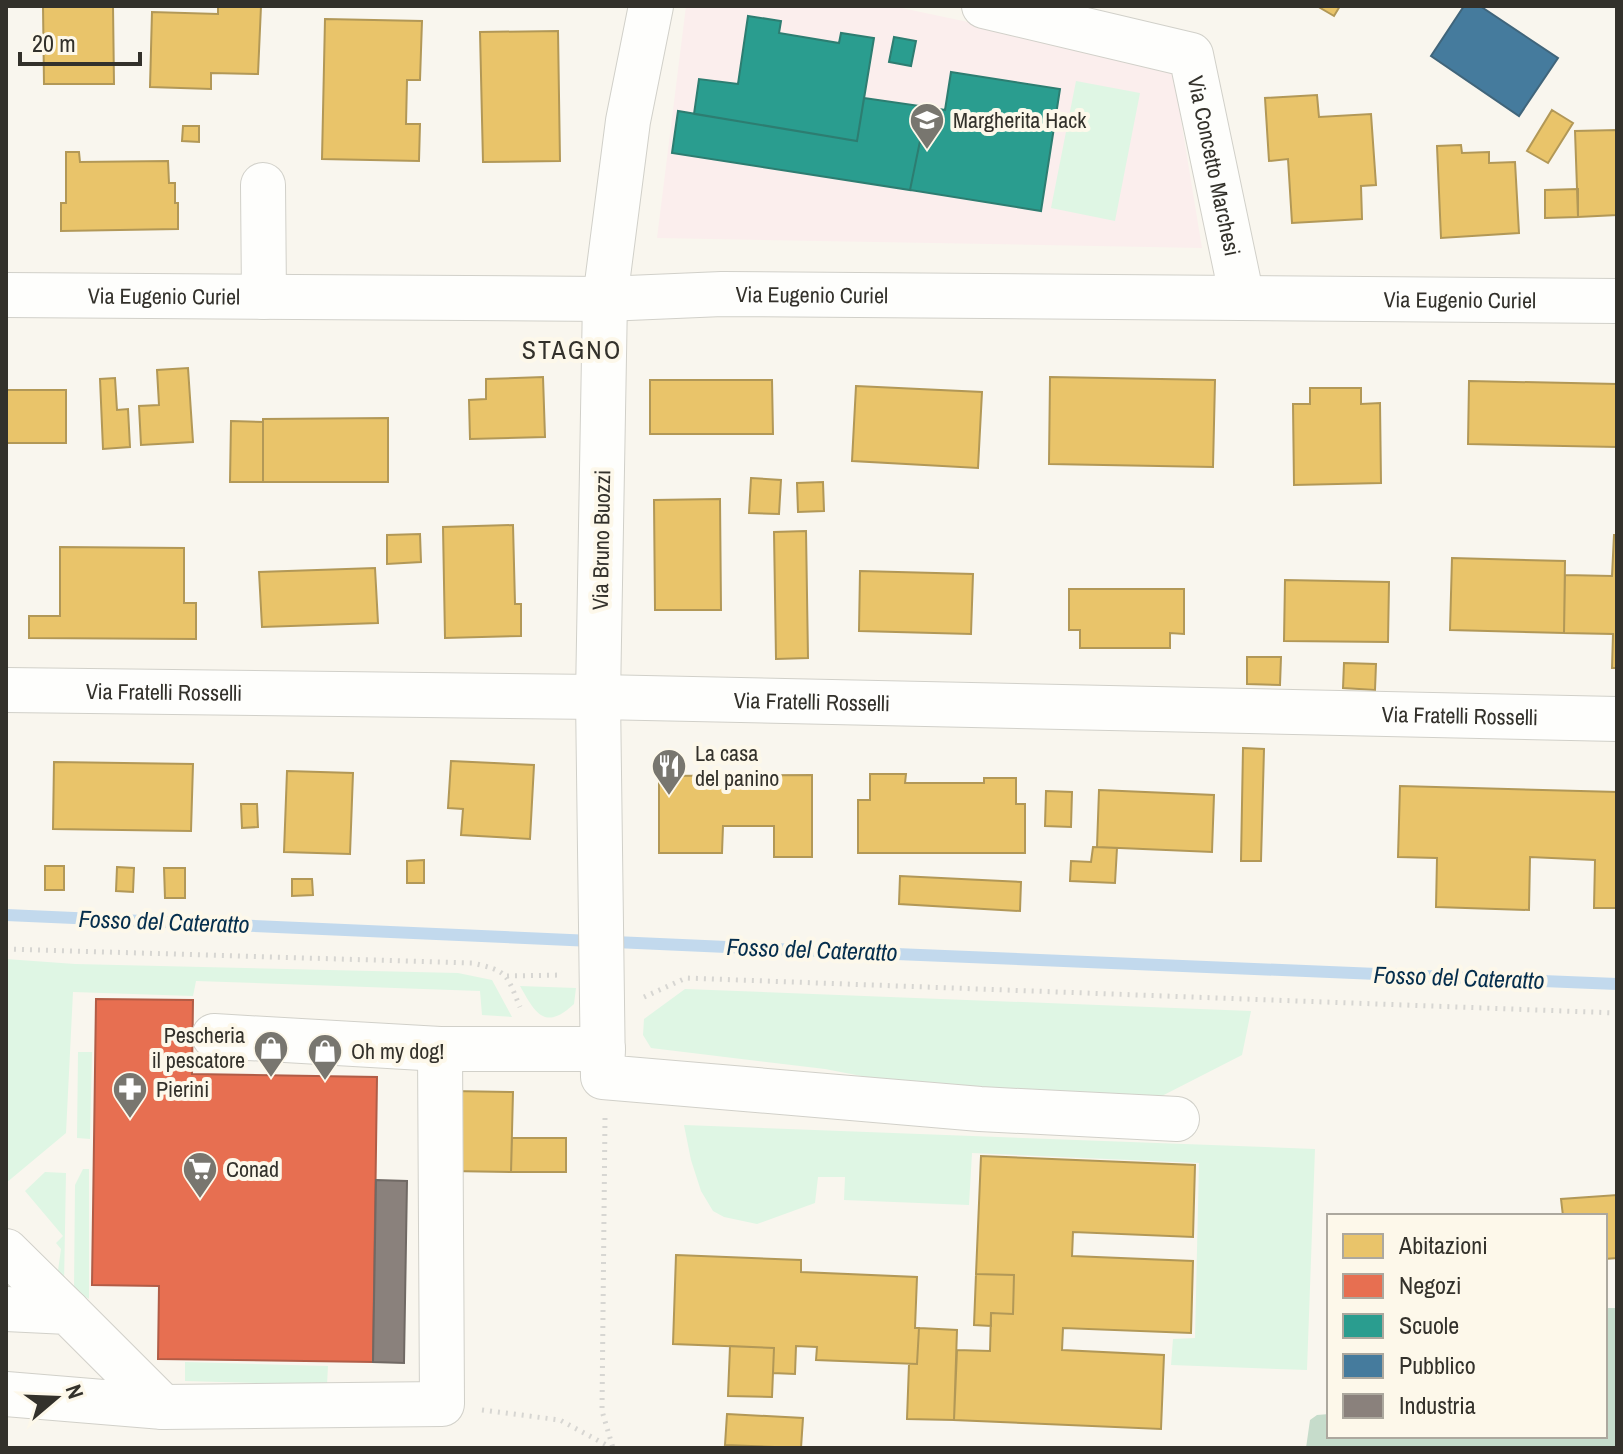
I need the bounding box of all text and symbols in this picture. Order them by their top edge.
scale bar [20,16,140,66]
text: 20 m [32,27,76,59]
street label: Via Concetto Marchesi [1181,73,1248,259]
school or university icon: Margherita Hack [908,101,946,151]
place label: Margherita Hack [953,105,1087,135]
street label: Via Eugenio Curiel [736,279,888,310]
street label: Via Eugenio Curiel [88,281,240,312]
street label: Via Eugenio Curiel [1384,284,1536,315]
district label: STAGNO [522,332,622,367]
street label: Via Bruno Buozzi [585,470,617,610]
street label: Via Fratelli Rosselli [86,676,242,708]
street label: Via Fratelli Rosselli [733,685,890,718]
street label: Via Fratelli Rosselli [1381,699,1538,732]
place label: La casa del panino [695,738,779,793]
restaurant icon: La casa del panino [650,747,688,797]
water label: Fosso del Cateratto [78,902,250,940]
water label: Fosso del Cateratto [726,930,898,968]
water label: Fosso del Cateratto [1373,958,1545,996]
place label: Pescheria il pescatore [152,1020,245,1075]
shop icon: Pescheria il pescatore [252,1029,290,1079]
shop icon: Oh my dog! [306,1032,344,1082]
place label: Oh my dog! [351,1036,444,1066]
pharmacy icon: Pierini [111,1070,149,1120]
place label: Pierini [156,1074,209,1104]
supermarket icon: Conad [181,1150,219,1200]
place label: Conad [226,1154,279,1184]
legend [1327,1214,1607,1438]
text: Abitazioni [1398,1229,1488,1261]
text: Negozi [1399,1269,1461,1301]
text: Scuole [1399,1309,1459,1341]
text: Pubblico [1399,1349,1476,1381]
north arrow [16,1358,96,1438]
text: N [59,1380,91,1403]
text: Industria [1399,1389,1476,1421]

